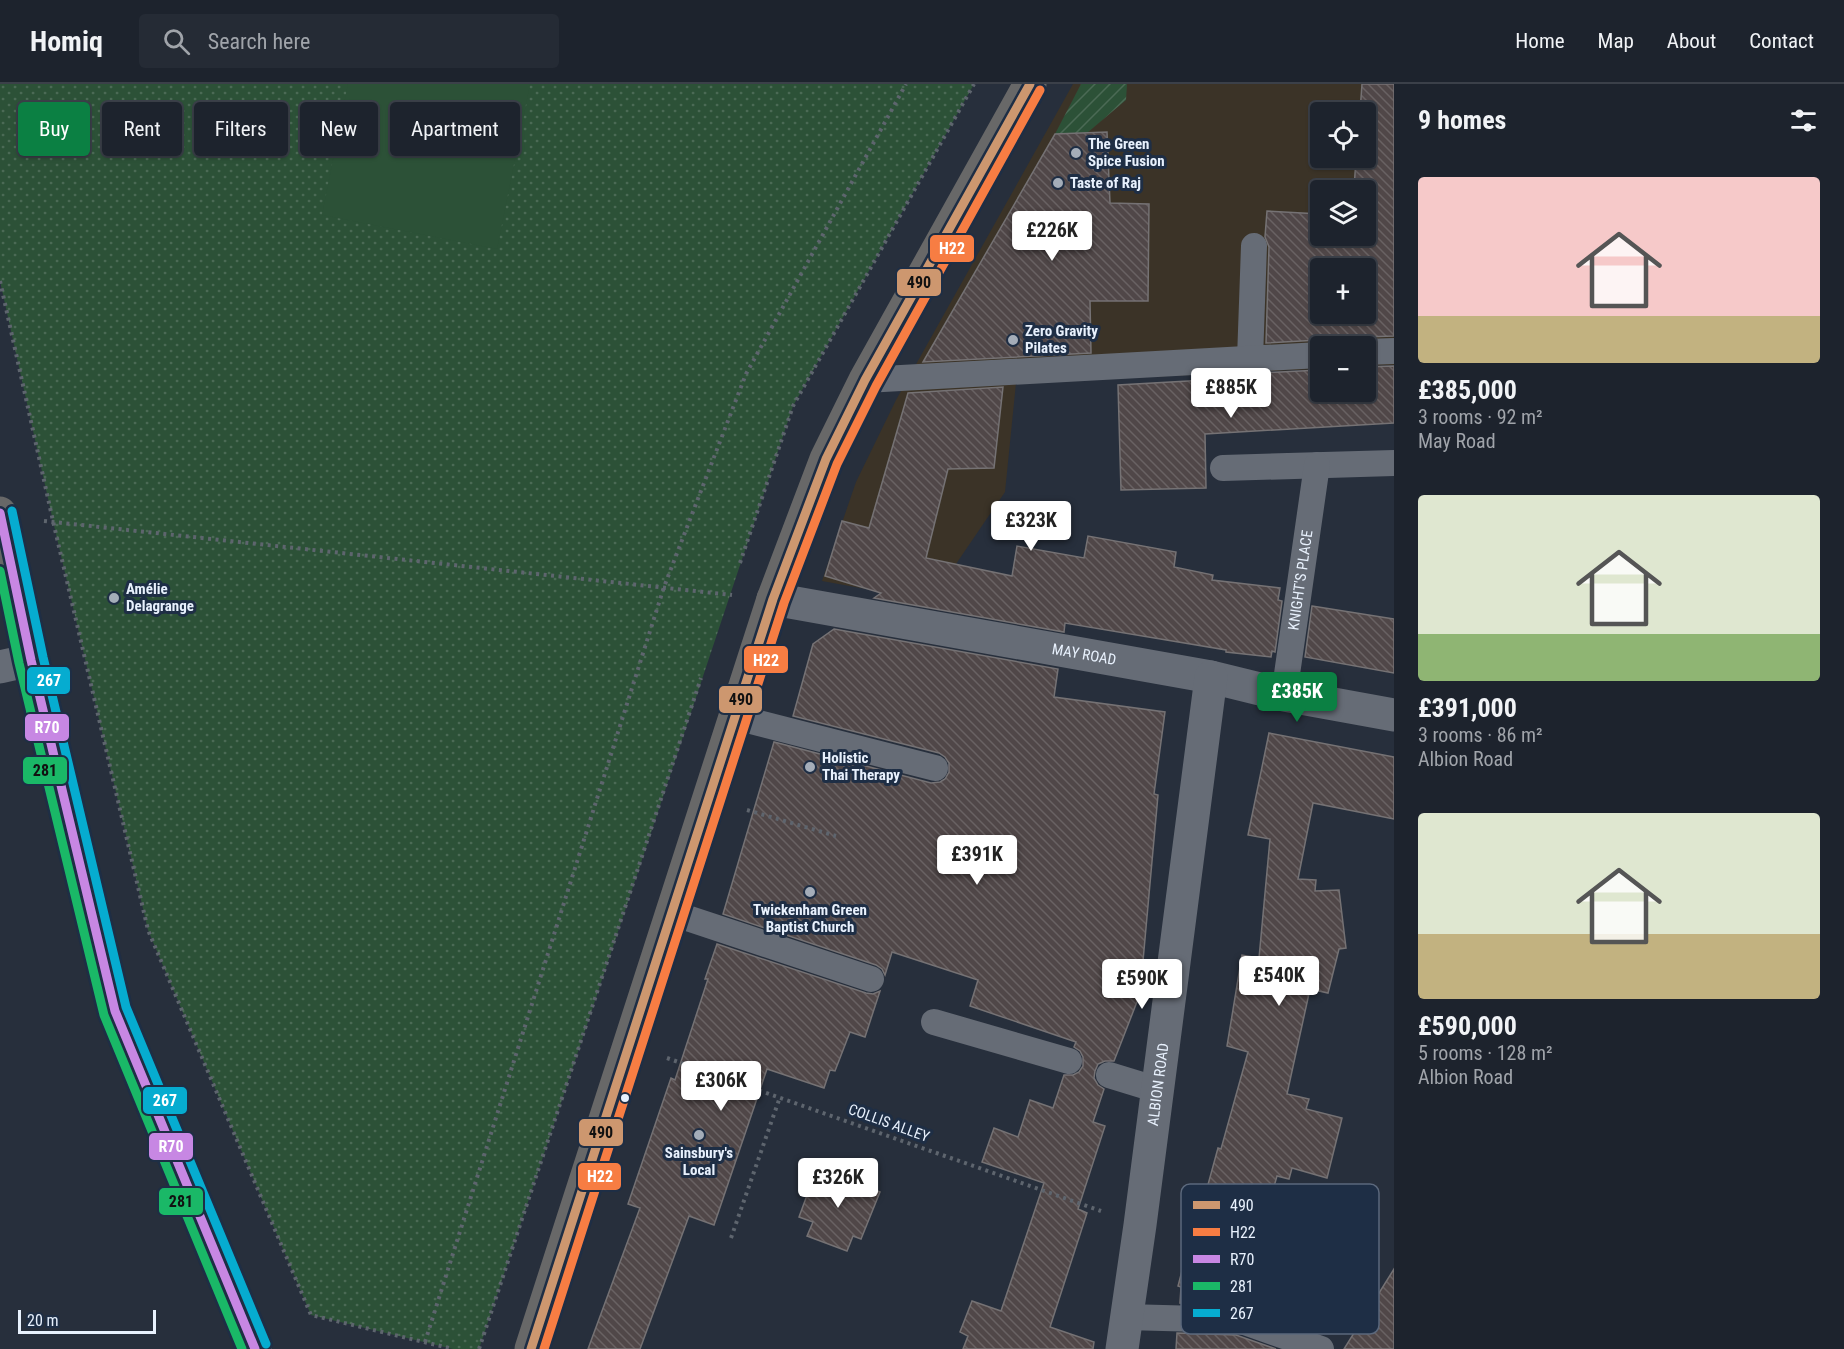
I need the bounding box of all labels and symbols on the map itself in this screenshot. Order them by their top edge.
place label: The Green Spice Fusion [1088,135,1165,170]
marker: The Green Spice Fusion [1069,146,1083,160]
place label: Taste of Raj [1070,174,1141,192]
marker: Taste of Raj [1051,176,1065,190]
pin: £226K [1010,211,1094,262]
line badge: H22 [929,234,975,263]
text: H22 [939,239,965,258]
line badge: 490 [896,268,942,297]
text: 490 [907,273,931,292]
place label: Zero Gravity Pilates [1025,322,1098,357]
marker: Zero Gravity Pilates [1006,333,1020,347]
pin: £885K [1189,368,1273,419]
pin: £323K [989,501,1073,552]
street label: KNIGHT'S PLACE [1284,529,1317,631]
place label: Amélie Delagrange [126,580,194,615]
marker: Amélie Delagrange [107,591,121,605]
street label: MAY ROAD [1051,640,1118,669]
line badge: H22 [743,645,789,674]
text: H22 [753,651,779,670]
line badge: 267 [26,666,71,695]
text: 267 [37,671,61,690]
pin: £385K [1255,672,1339,723]
line badge: 490 [718,685,763,714]
text: 490 [729,690,753,709]
line badge: R70 [24,713,70,742]
text: R70 [34,718,60,737]
place label: Holistic Thai Therapy [822,749,900,784]
line badge: 281 [22,756,68,785]
marker: Holistic Thai Therapy [803,760,817,774]
text: 281 [33,761,57,780]
pin: £391K [935,835,1019,886]
marker: Twickenham Green Baptist Church [803,885,817,899]
place label: Twickenham Green Baptist Church [753,901,867,936]
pin: £540K [1237,956,1321,1007]
pin: £590K [1100,959,1184,1010]
street label: ALBION ROAD [1144,1042,1173,1127]
pin: £306K [679,1061,763,1112]
line badge: 267 [142,1086,188,1115]
text: 267 [153,1091,177,1110]
unlabelled marker [619,1092,631,1104]
street label: COLLIS ALLEY [846,1100,932,1146]
line badge: 490 [578,1118,624,1147]
text: 490 [589,1123,613,1142]
marker: Sainsbury's Local [692,1128,706,1142]
line badge: R70 [148,1132,194,1161]
text: R70 [158,1137,184,1156]
place label: Sainsbury's Local [665,1144,733,1179]
pin: £326K [796,1158,880,1209]
line badge: H22 [577,1162,622,1191]
text: H22 [587,1167,613,1186]
legend [1181,1184,1379,1334]
line badge: 281 [158,1187,204,1216]
text: 281 [169,1192,193,1211]
text: 490 [1230,1196,1254,1215]
text: H22 [1230,1223,1256,1242]
text: R70 [1230,1250,1254,1269]
text: 281 [1230,1277,1254,1296]
text: 267 [1230,1304,1254,1323]
scale bar [18,1307,156,1334]

